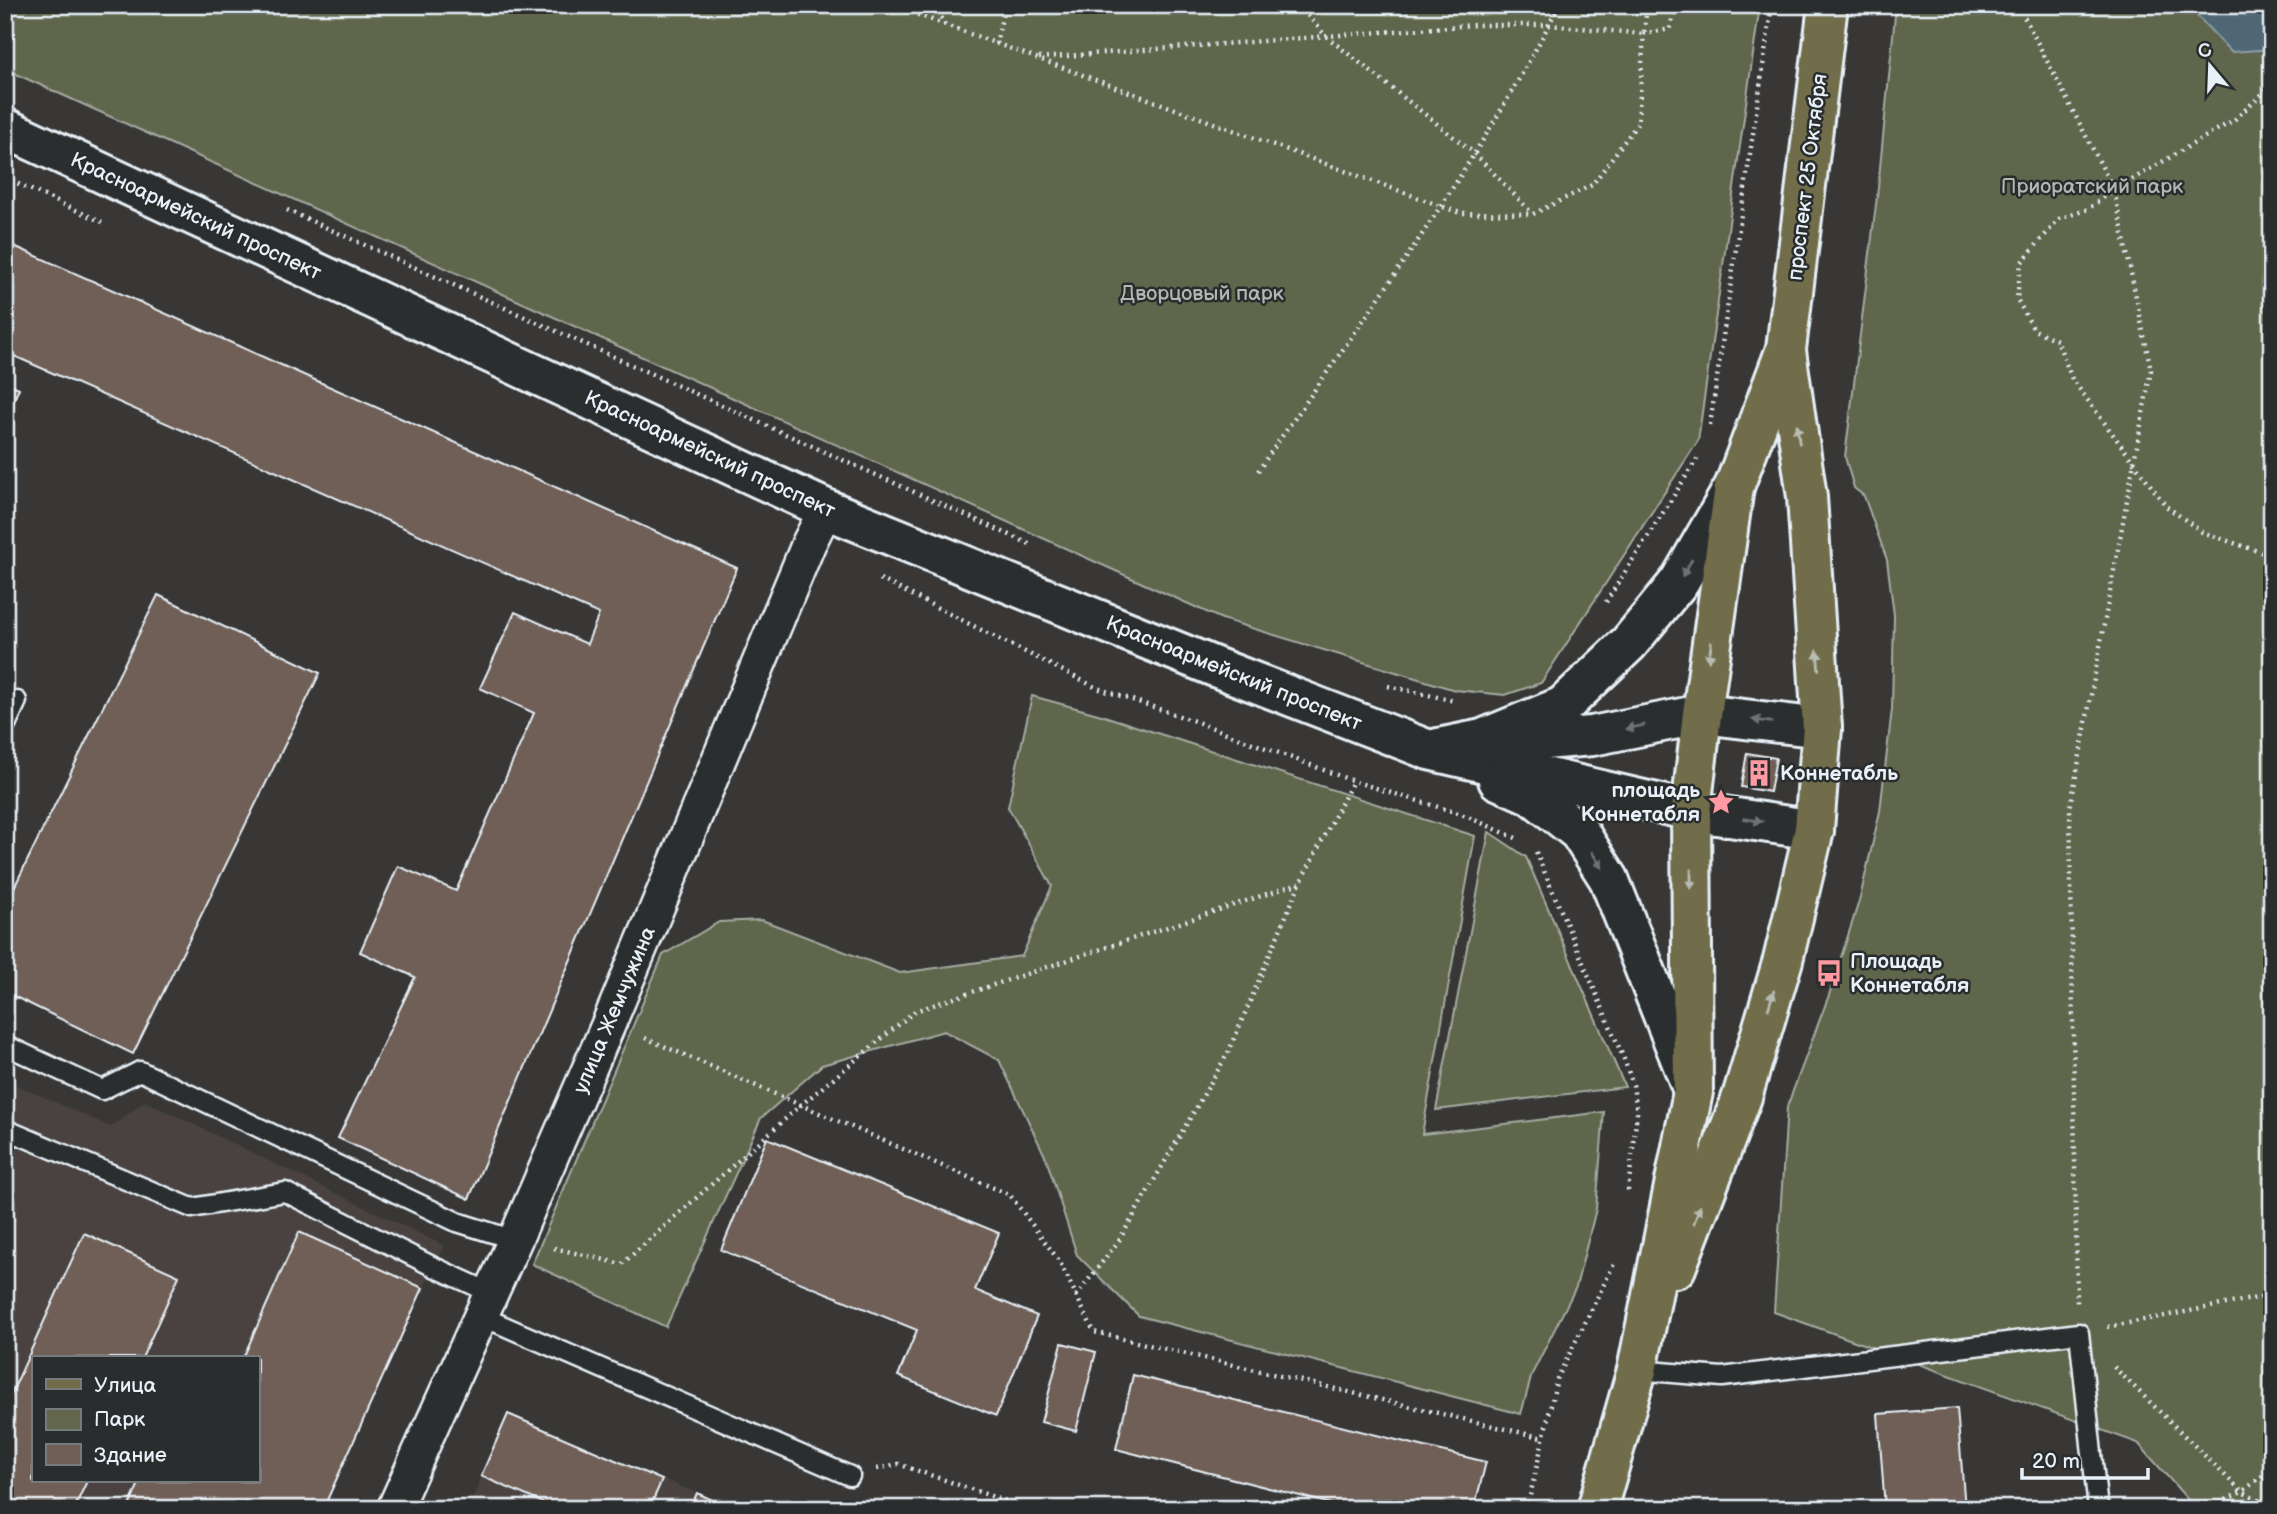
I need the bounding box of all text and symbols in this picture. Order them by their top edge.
north arrow [2176,32,2246,102]
text: С [2195,38,2215,64]
street label: проспект 25 Октября [1782,72,1833,282]
street label: Красноармейский проспект [66,147,325,286]
park label: Приоратский парк [2001,174,2183,199]
park label: Дворцовый парк [1120,281,1284,306]
street label: Красноармейский проспект [580,385,839,524]
one-way arrow [1792,422,1803,444]
one-way arrow [1681,558,1693,577]
street label: Красноармейский проспект [1102,611,1366,736]
one-way arrow [1705,641,1716,663]
one-way arrow [1812,649,1823,671]
one-way arrow [1751,715,1773,726]
one-way arrow [1624,722,1646,733]
building icon: Коннетабль [1744,758,1774,788]
place label: Коннетабль [1780,761,1898,786]
place label: площадь Коннетабля [1581,778,1700,827]
place icon: площадь Коннетабля [1706,787,1736,817]
one-way arrow [1742,815,1764,826]
one-way arrow [1590,850,1603,870]
one-way arrow [1685,868,1697,890]
street label: улица Жемчужина [568,922,661,1097]
place label: Площадь Коннетабля [1850,949,1969,998]
bus stop icon: Площадь Коннетабля [1814,958,1844,988]
one-way arrow [1767,990,1777,1011]
one-way arrow [1691,1204,1702,1225]
legend [32,1356,259,1482]
text: Улица [94,1373,157,1398]
text: Парк [94,1407,145,1432]
scale bar [2022,1437,2148,1481]
text: Здание [94,1443,167,1468]
text: 20 m [2032,1449,2080,1474]

